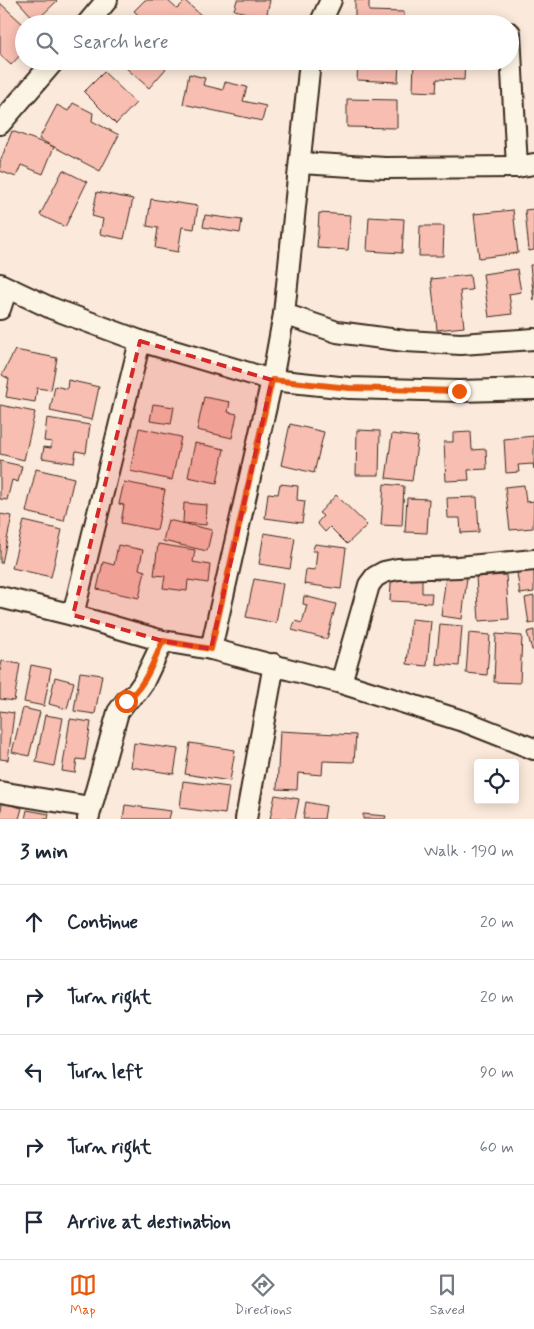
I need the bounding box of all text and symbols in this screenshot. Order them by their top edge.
search box [15,15,519,70]
icon: search [33,29,61,57]
text: Search here [73,30,169,55]
route end [448,380,471,403]
route start [115,690,138,713]
map controls [474,759,519,804]
button: locate [474,759,519,804]
text: 3 min [20,838,68,866]
text: Walk · 190 m [424,841,514,862]
icon: ahead [20,908,48,936]
text: Continue [67,910,138,935]
text: 20 m [480,912,514,933]
icon: right [20,983,48,1011]
text: Turn right [67,985,151,1010]
text: 20 m [480,987,514,1008]
icon: left [20,1058,48,1086]
text: Turn left [67,1060,143,1085]
text: 90 m [480,1062,514,1083]
icon: right [20,1133,48,1161]
text: Turn right [67,1135,151,1160]
text: 60 m [480,1137,514,1158]
icon: arrive [20,1208,48,1236]
text: Arrive at destination [67,1210,231,1235]
tab: Map [69,1271,97,1319]
tab: Directions [235,1271,292,1319]
tab: Saved [430,1271,465,1319]

